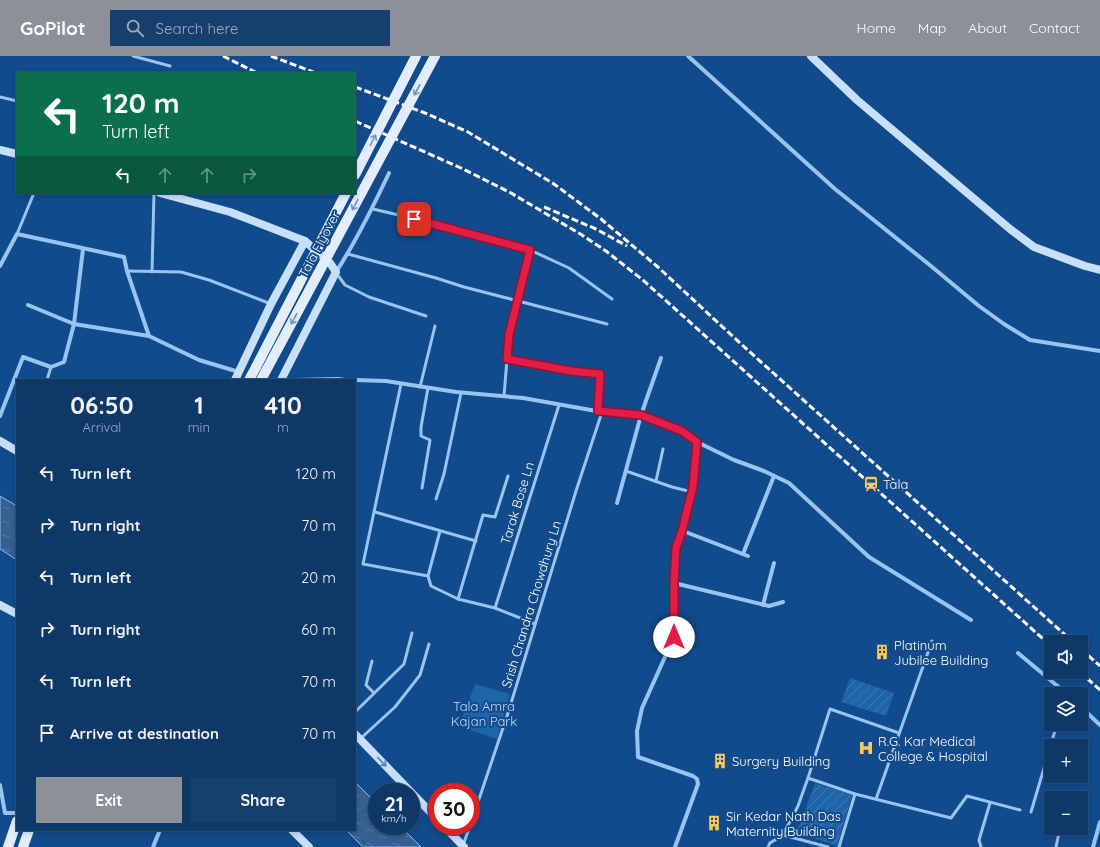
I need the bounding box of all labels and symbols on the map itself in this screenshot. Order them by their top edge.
one-way arrow [412,84,420,96]
one-way arrow [370,134,377,146]
one-way arrow [351,199,358,211]
pin [397,202,431,236]
street label: Tala Flyover [295,208,343,280]
one-way arrow [289,313,297,325]
street label: Tarak Bose Ln [497,460,537,546]
station icon: Tala [862,475,880,493]
place label: Tala [883,476,908,492]
street label: Srish Chandra Chowdhury Ln [498,518,564,690]
position arrow [653,616,695,658]
place label: Platinum Jubilee Building [894,637,988,668]
building icon: Platinum Jubilee Building [873,643,891,661]
park label: Tala Amra Kajan Park [451,698,517,729]
place label: R.G. Kar Medical College & Hospital [878,733,988,764]
hospital icon: R.G. Kar Medical College & Hospital [857,739,875,757]
building icon: Surgery Building [711,752,729,770]
place label: Surgery Building [732,753,830,769]
one-way arrow [377,757,387,767]
speed limit sign: 30 [428,783,480,835]
place label: Sir Kedar Nath Das Maternity Building [726,808,841,839]
building icon: Sir Kedar Nath Das Maternity Building [705,814,723,832]

